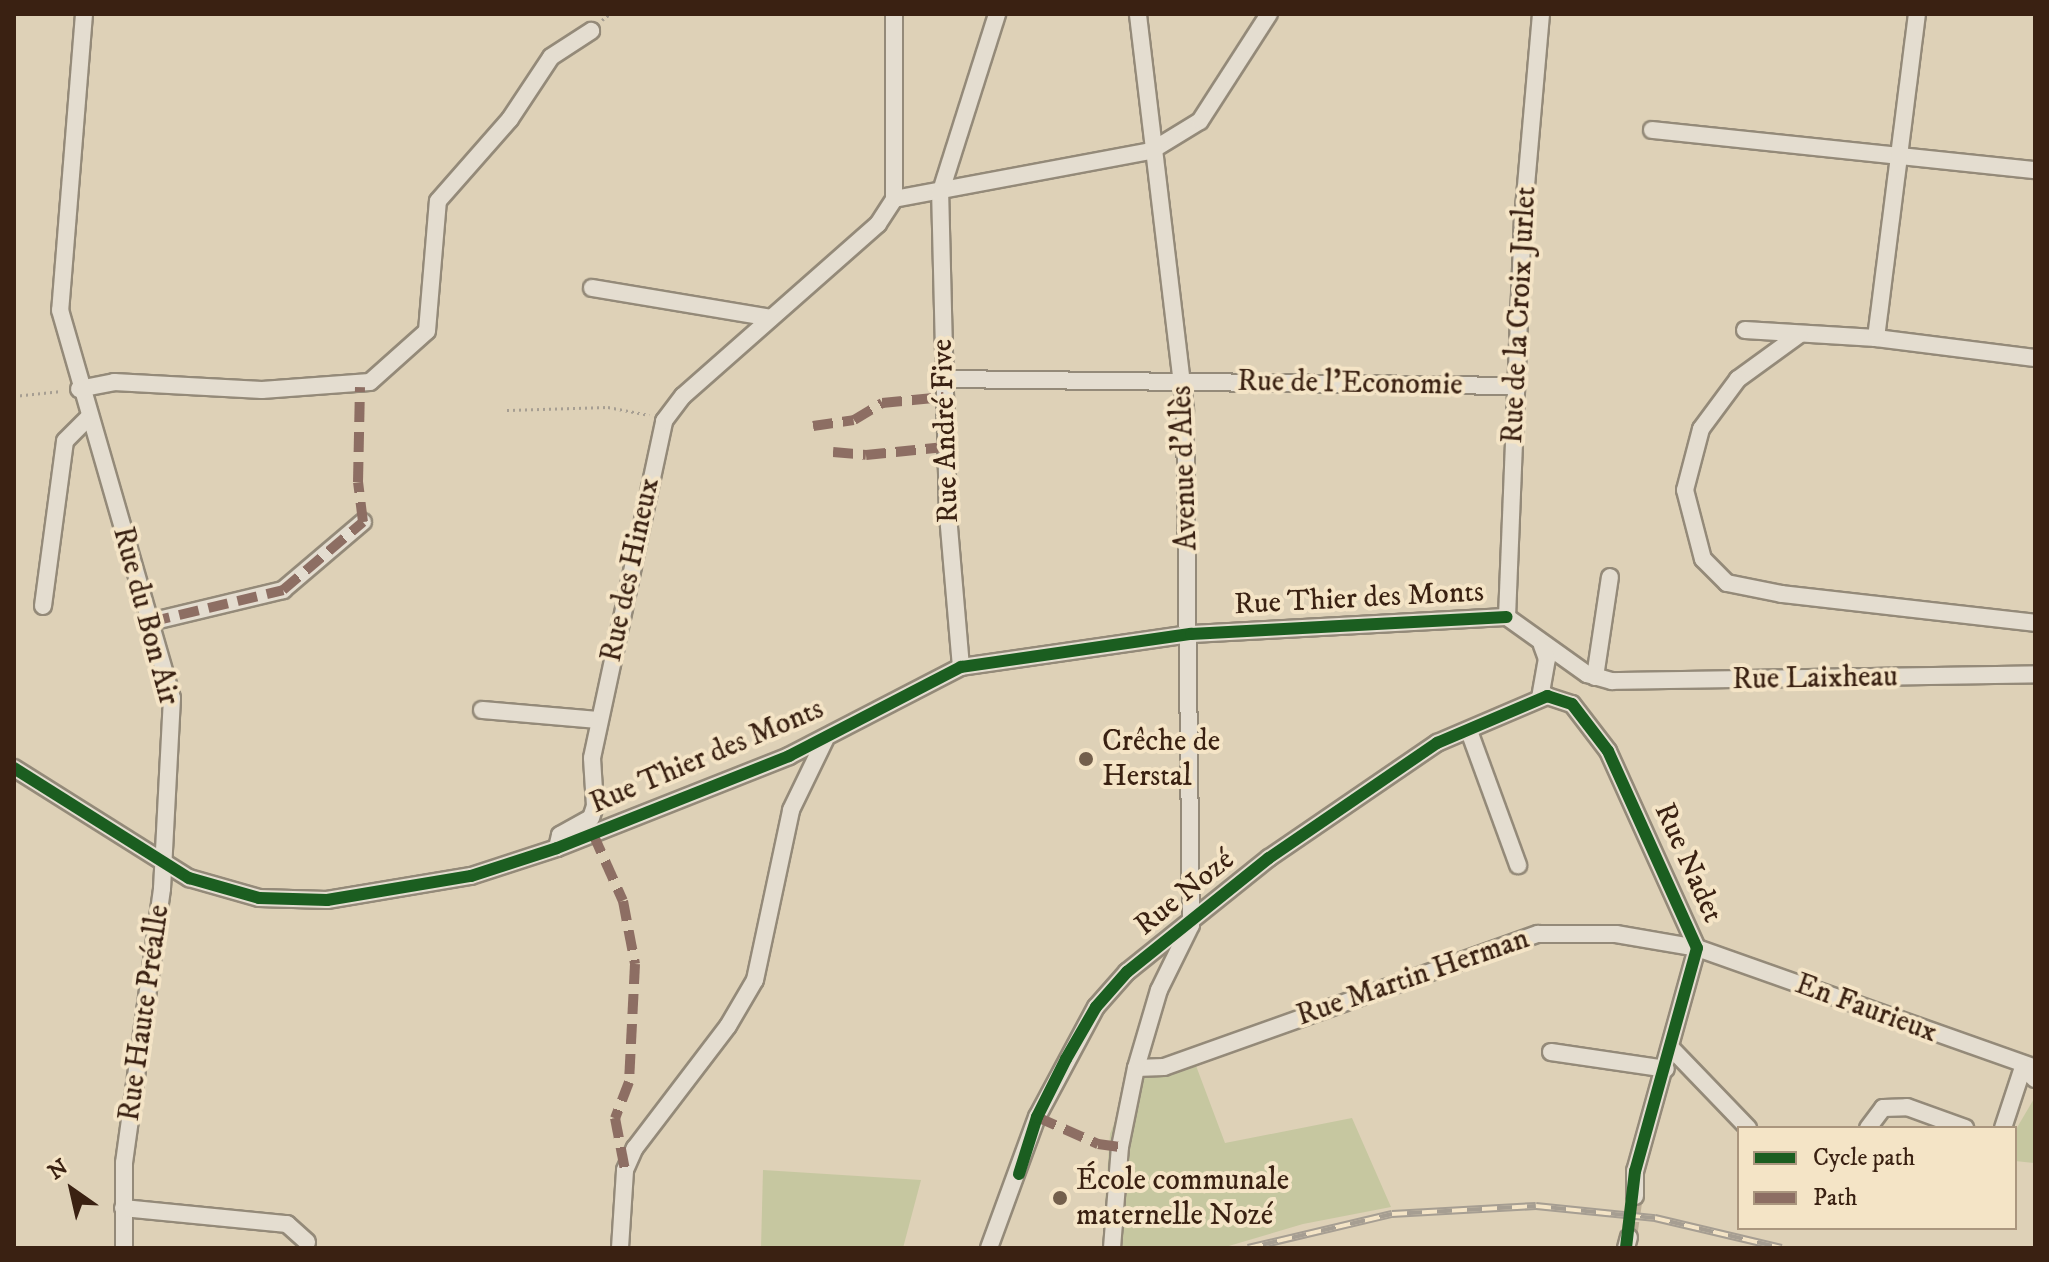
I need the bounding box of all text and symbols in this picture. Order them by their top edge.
street label: Rue de la Croix Jurlet [1495,185,1545,445]
street label: Rue André Five [925,338,967,524]
street label: Rue de l'Economie [1237,364,1463,404]
street label: Avenue d'Alès [1164,385,1206,551]
street label: Rue des Hineux [594,475,668,665]
street label: Rue du Bon Air [104,523,186,709]
street label: Rue Thier des Monts [1233,574,1485,624]
street label: Rue Laixheau [1732,660,1898,698]
street label: Rue Thier des Monts [585,692,829,822]
place label: Crêche de Herstal [1102,724,1220,794]
marker: Crêche de Herstal [1077,750,1095,768]
street label: Rue Nadet [1646,798,1730,928]
street label: Rue Nozé [1128,842,1242,944]
street label: Rue Haute Préalle [112,902,178,1124]
street label: Rue Martin Herman [1292,921,1534,1035]
street label: En Faurieux [1790,967,1942,1051]
legend [1737,1126,2017,1230]
text: Cycle path [1813,1143,1915,1173]
north arrow [32,1150,112,1230]
text: N [43,1153,73,1186]
place label: École communale maternelle Nozé [1076,1163,1289,1234]
text: Path [1813,1183,1857,1213]
marker: École communale maternelle Nozé [1051,1189,1069,1207]

